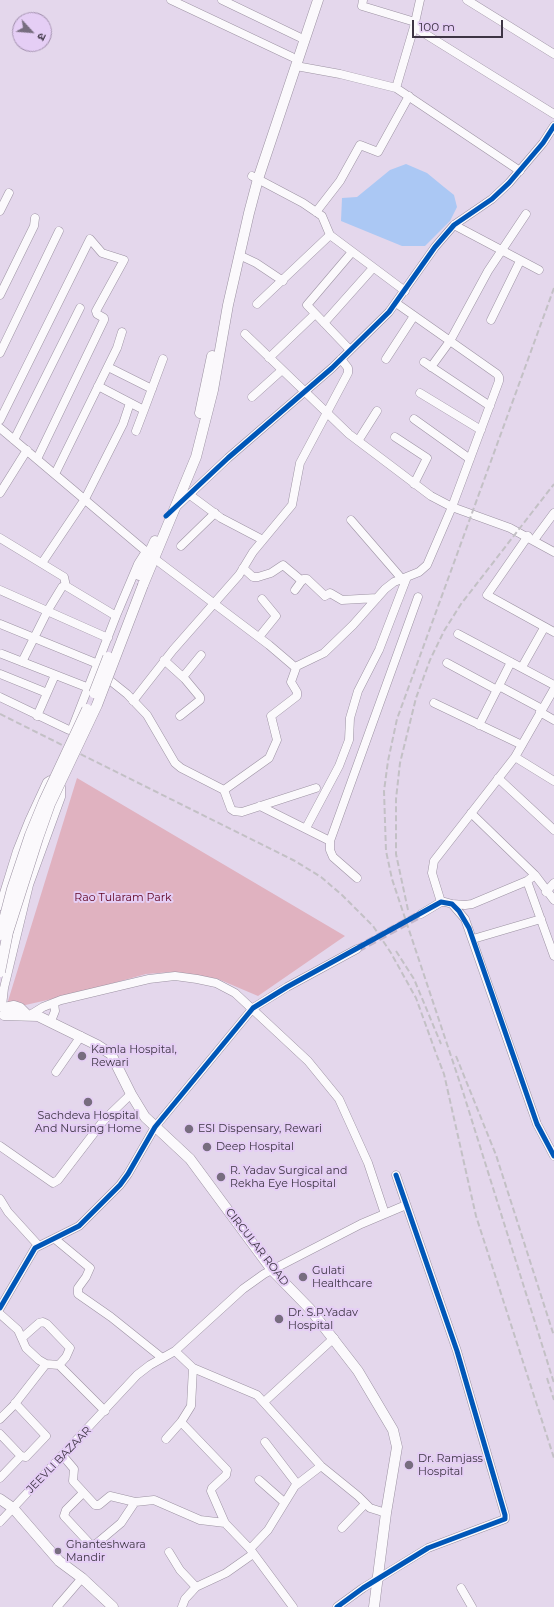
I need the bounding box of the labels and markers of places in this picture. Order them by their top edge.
place label: Kamla Hospital, Rewari [91,1043,177,1069]
marker: Kamla Hospital, Rewari [76,1050,88,1062]
marker: Sachdeva Hospital And Nursing Home [82,1096,94,1108]
place label: Sachdeva Hospital And Nursing Home [35,1109,141,1135]
place label: ESI Dispensary, Rewari [198,1122,322,1136]
marker: ESI Dispensary, Rewari [183,1123,195,1135]
place label: Deep Hospital [216,1140,294,1154]
marker: Deep Hospital [201,1141,213,1153]
place label: R. Yadav Surgical and Rekha Eye Hospital [230,1164,347,1190]
marker: R. Yadav Surgical and Rekha Eye Hospital [215,1171,227,1183]
place label: Gulati Healthcare [312,1264,372,1290]
marker: Gulati Healthcare [297,1271,309,1283]
place label: Dr. S.P.Yadav Hospital [288,1306,358,1332]
marker: Dr. S.P.Yadav Hospital [273,1313,285,1325]
place label: Dr. Ramjass Hospital [418,1452,483,1478]
marker: Dr. Ramjass Hospital [403,1459,415,1471]
place label: Ghanteshwara Mandir [66,1538,146,1564]
marker: Ghanteshwara Mandir [53,1546,63,1556]

